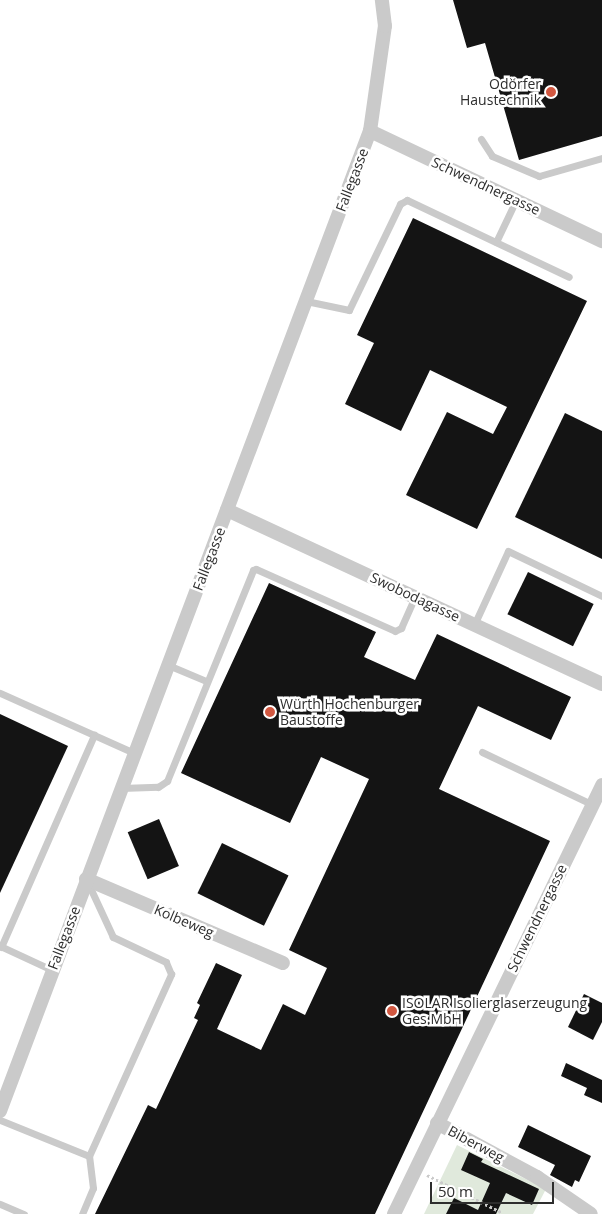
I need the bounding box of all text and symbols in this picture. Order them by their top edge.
place label: Odörfer Haustechnik [460,76,541,108]
marker: Odörfer Haustechnik [545,86,557,98]
street label: Fallegasse [332,146,372,214]
street label: Schwendnergasse [429,154,543,218]
street label: Fallegasse [189,525,229,593]
street label: Swobodagasse [368,569,462,625]
place label: Würth Hochenburger Baustoffe [280,696,419,729]
marker: Würth Hochenburger Baustoffe [264,706,276,718]
street label: Schwendnergasse [504,861,570,975]
street label: Kolbeweg [152,901,216,941]
street label: Fallegasse [44,904,84,972]
place label: ISOLAR Isolierglaserzeugung Ges.MbH [402,995,587,1028]
marker: ISOLAR Isolierglaserzeugung Ges.MbH [386,1005,398,1017]
street label: Biberweg [445,1122,507,1166]
scale bar [432,1172,556,1204]
text: 50 m [438,1181,473,1201]

